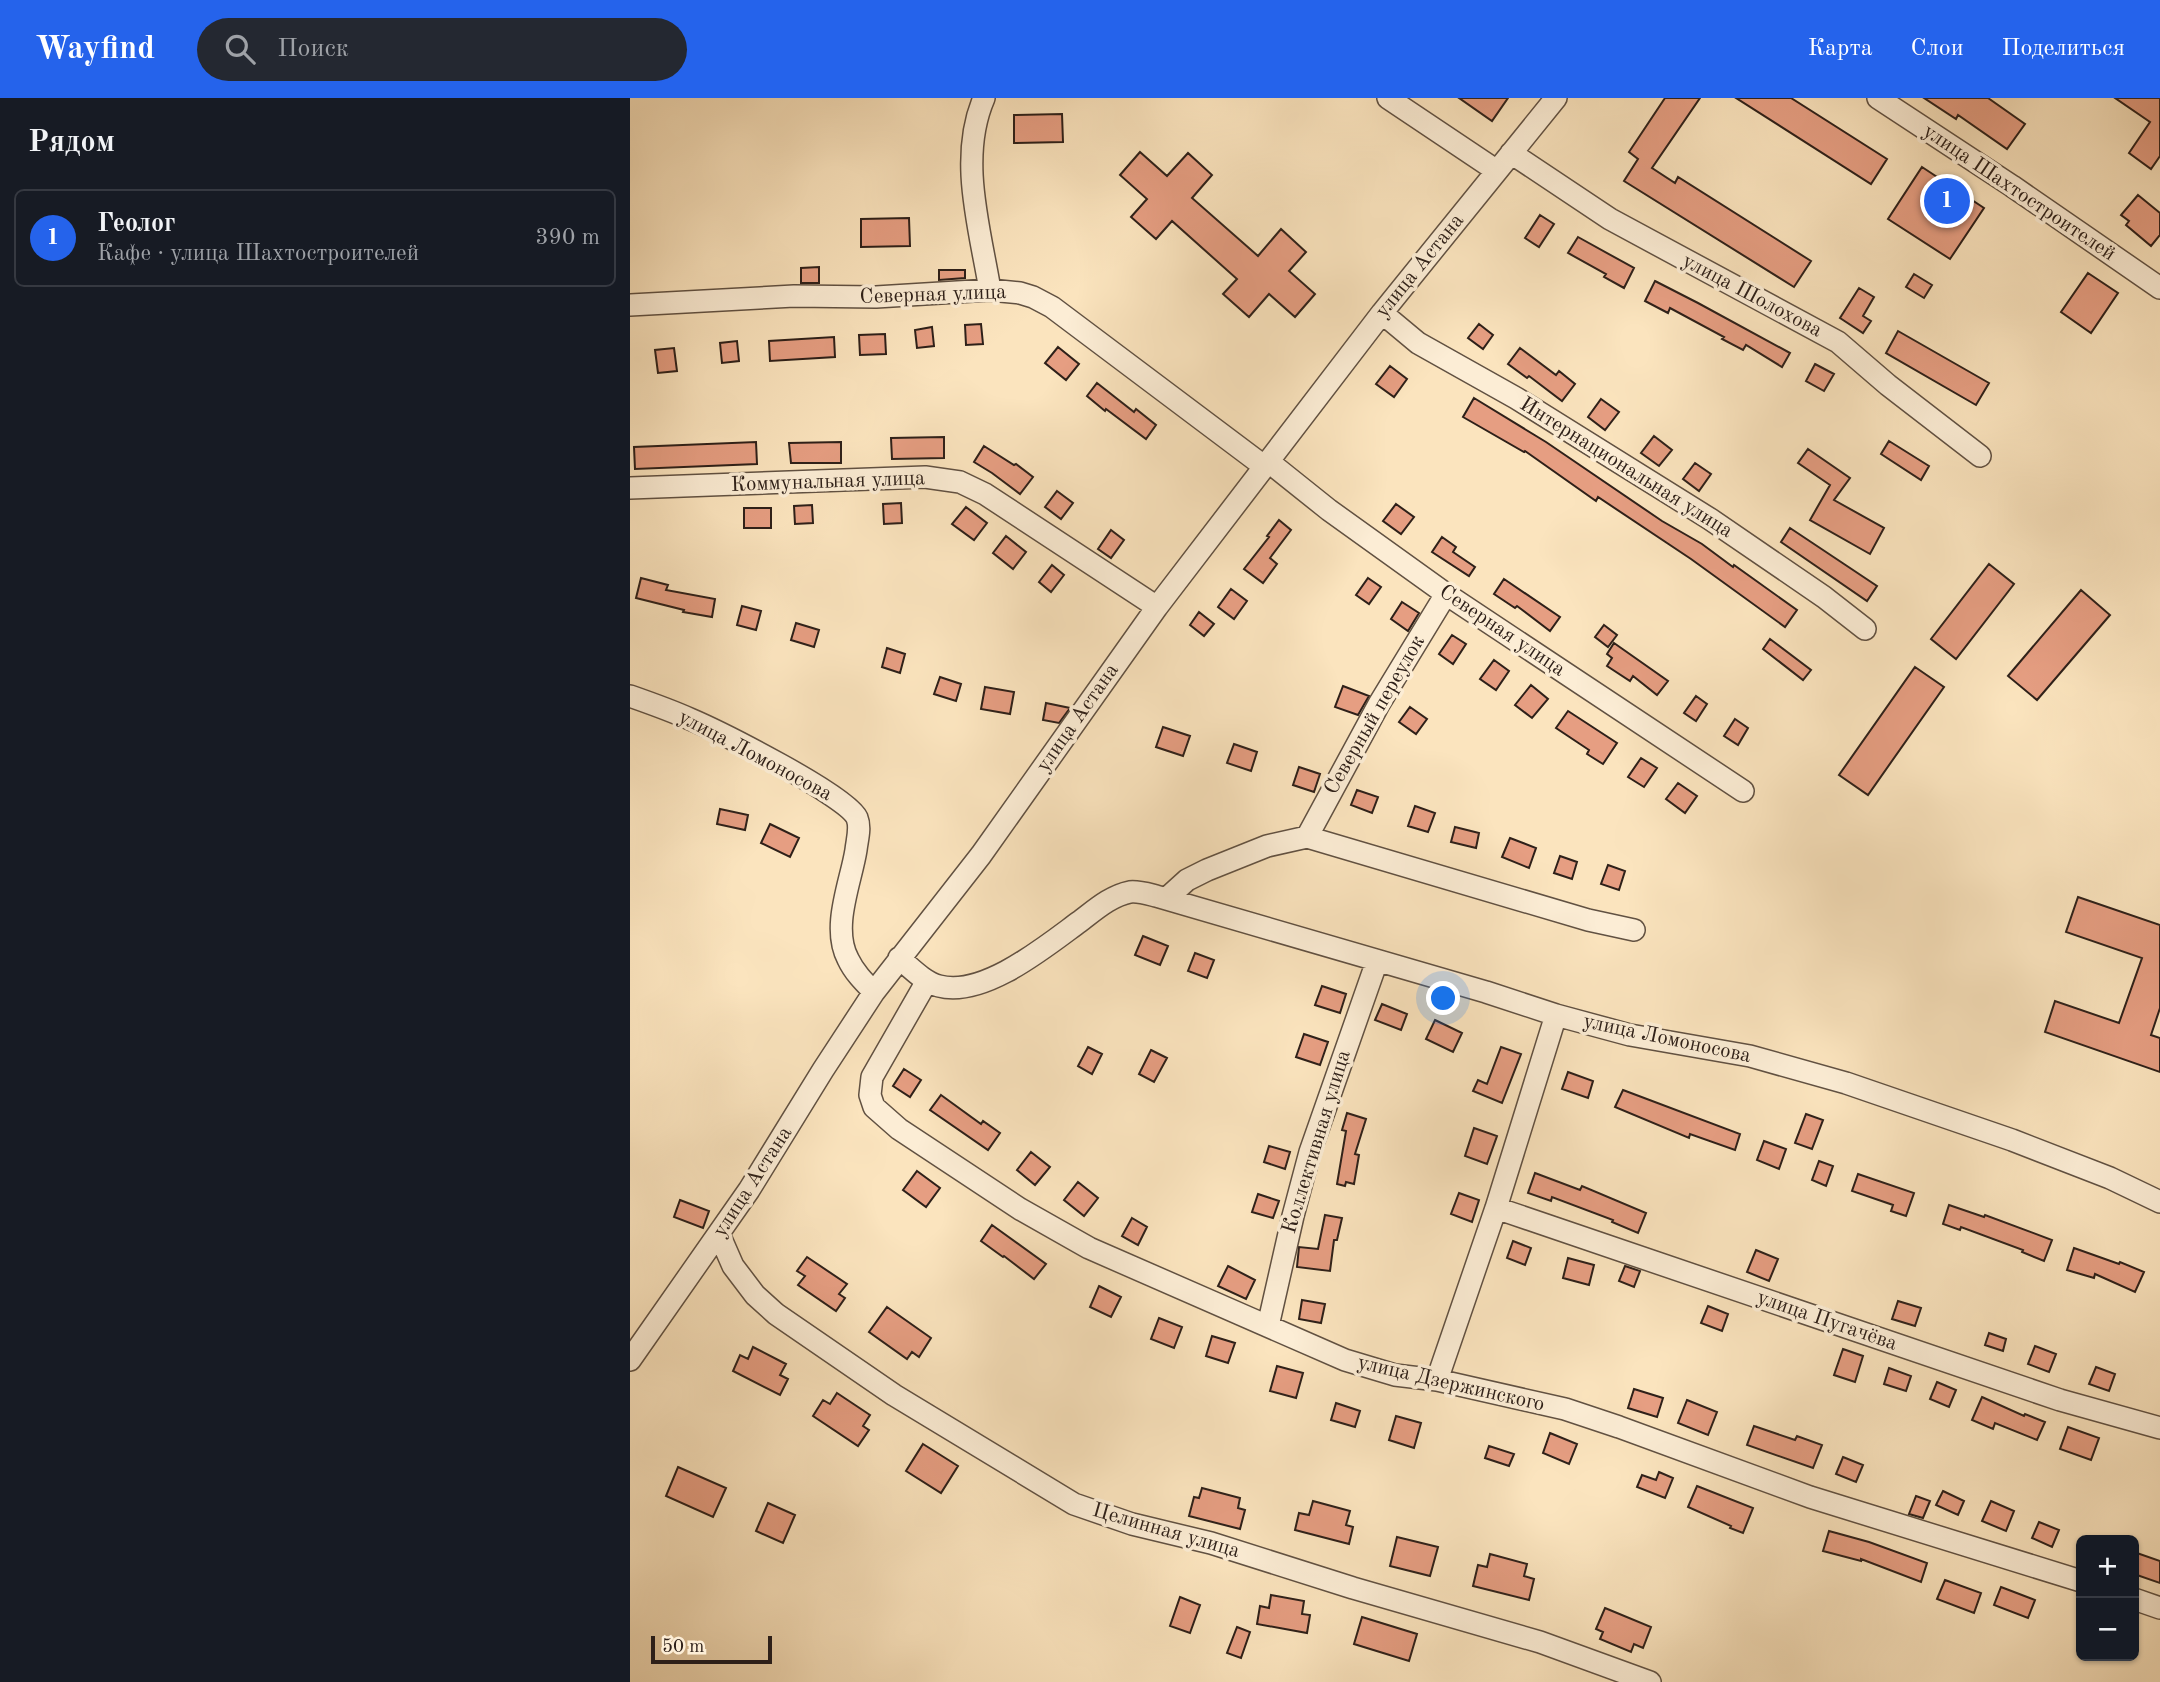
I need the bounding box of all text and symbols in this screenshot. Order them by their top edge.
search box [197,18,687,81]
icon: search [221,30,259,68]
text: Wayfind [35,33,155,66]
text: Поиск [277,36,349,62]
text: Карта [1808,37,1873,61]
text: Слои [1911,37,1964,61]
text: Поделиться [2002,37,2125,61]
street label: улица Шахтостроителей [1919,121,2119,265]
text: Рядом [28,128,115,158]
pin: 1 [1924,175,1970,227]
street label: улица Астана [1372,210,1468,322]
text: Геолог [97,211,176,237]
text: 1 [46,226,60,249]
text: 390 m [535,226,600,249]
text: Кафе · улица Шахтостроителей [97,242,419,265]
street label: улица Шолохова [1679,250,1825,342]
street label: Северная улица [859,282,1007,308]
street label: Интернациональная улица [1516,394,1736,542]
street label: Коммунальная улица [730,468,926,496]
street label: Северная улица [1435,581,1569,681]
street label: Северный переулок [1321,631,1429,798]
street label: улица Астана [1033,660,1123,776]
street label: улица Ломоносова [675,707,835,805]
your location [1426,981,1460,1015]
street label: улица Ломоносова [1581,1011,1753,1067]
street label: Коллективная улица [1279,1048,1355,1236]
street label: улица Астана [710,1123,796,1241]
street label: улица Пугачёва [1754,1287,1900,1355]
street label: улица Дзержинского [1355,1352,1547,1416]
street label: Целинная улица [1090,1500,1242,1562]
map controls [2076,1535,2139,1661]
button: + [2076,1535,2139,1598]
button: − [2076,1598,2139,1661]
scale bar [651,1633,772,1665]
text: 50 m [662,1638,704,1657]

